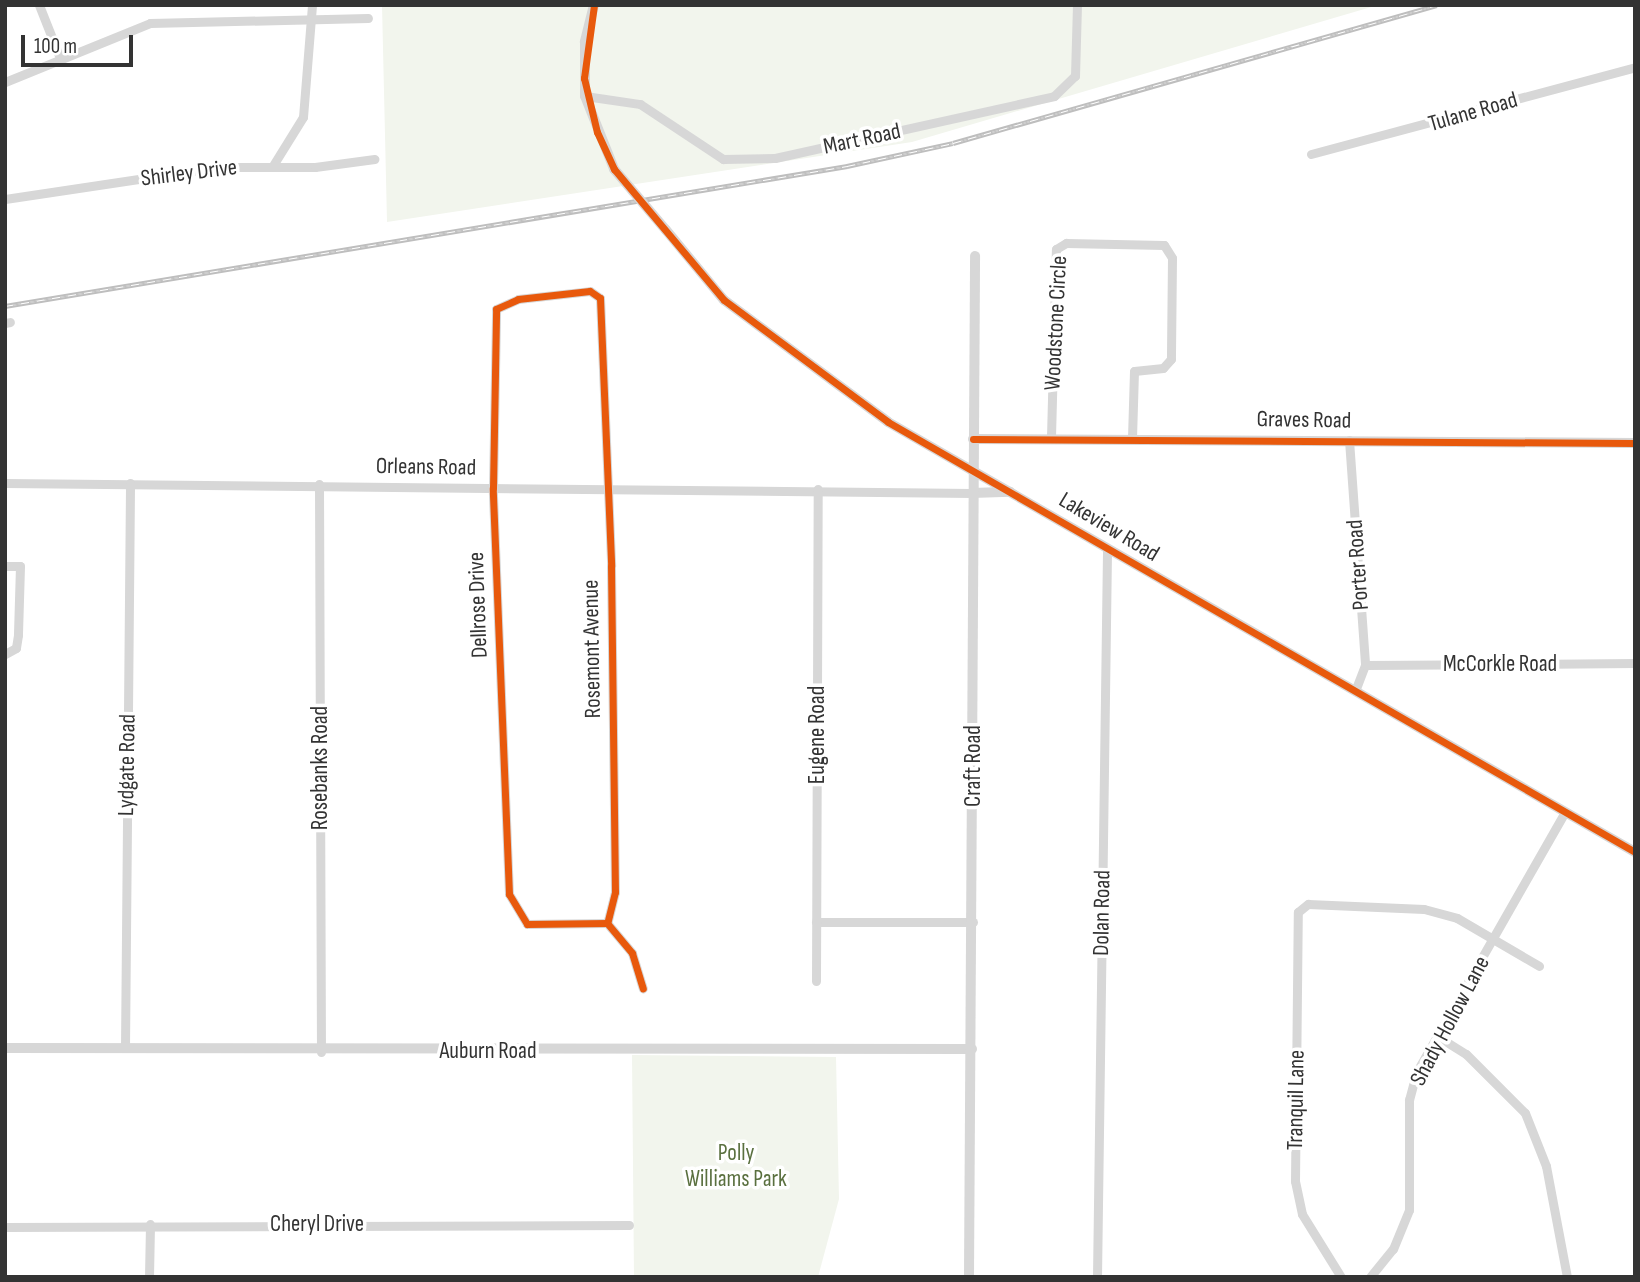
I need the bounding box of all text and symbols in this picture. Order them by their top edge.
scale bar [24,21,136,65]
text: 100 m [34,34,77,59]
street label: Tulane Road [1425,86,1521,138]
street label: Mart Road [821,117,903,161]
street label: Shirley Drive [139,153,239,193]
street label: Woodstone Circle [1039,255,1073,391]
street label: Graves Road [1256,405,1352,435]
street label: Orleans Road [376,452,476,482]
street label: Lakeview Road [1054,486,1164,568]
street label: Porter Road [1341,519,1375,611]
street label: Dellrose Drive [462,551,494,659]
street label: Rosemont Avenue [577,579,607,719]
street label: McCorkle Road [1443,650,1557,678]
street label: Eugene Road [803,686,831,784]
street label: Rosebanks Road [306,706,334,830]
street label: Lydgate Road [112,714,142,816]
street label: Craft Road [959,725,987,807]
street label: Dolan Road [1087,870,1117,956]
street label: Shady Hollow Lane [1404,951,1496,1091]
street label: Auburn Road [439,1037,537,1065]
street label: Tranquil Lane [1281,1050,1311,1150]
park label: Polly Williams Park [685,1139,787,1193]
street label: Cheryl Drive [270,1210,364,1238]

